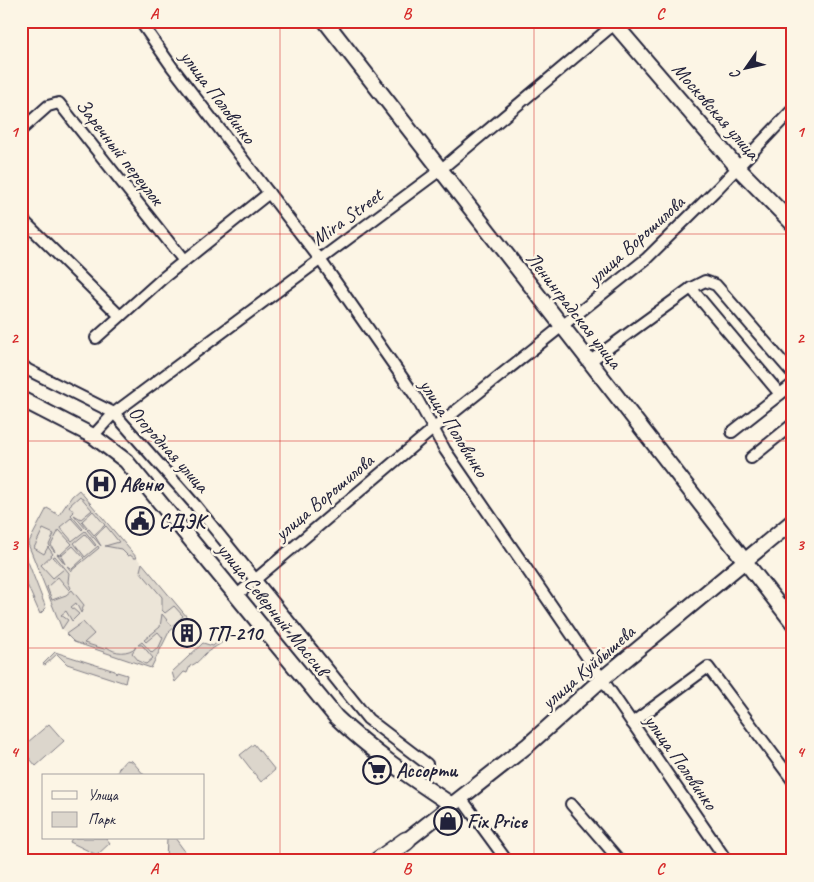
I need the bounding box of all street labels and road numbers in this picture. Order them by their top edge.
street label: улица Половинко [174,44,262,150]
street label: Московская улица [667,57,766,166]
street label: Заречный переулок [71,94,170,212]
street label: Mira Street [307,182,389,251]
street label: улица Ворошилова [582,189,691,291]
street label: Ленинградская улица [521,247,629,375]
street label: улица Половинко [413,373,495,482]
street label: Огородная улица [123,400,215,499]
street label: улица Ворошилова [268,447,380,546]
street label: улица Северный Массив [211,537,337,683]
street label: улица Куйбышева [535,618,641,715]
street label: улица Половинко [638,709,724,815]

